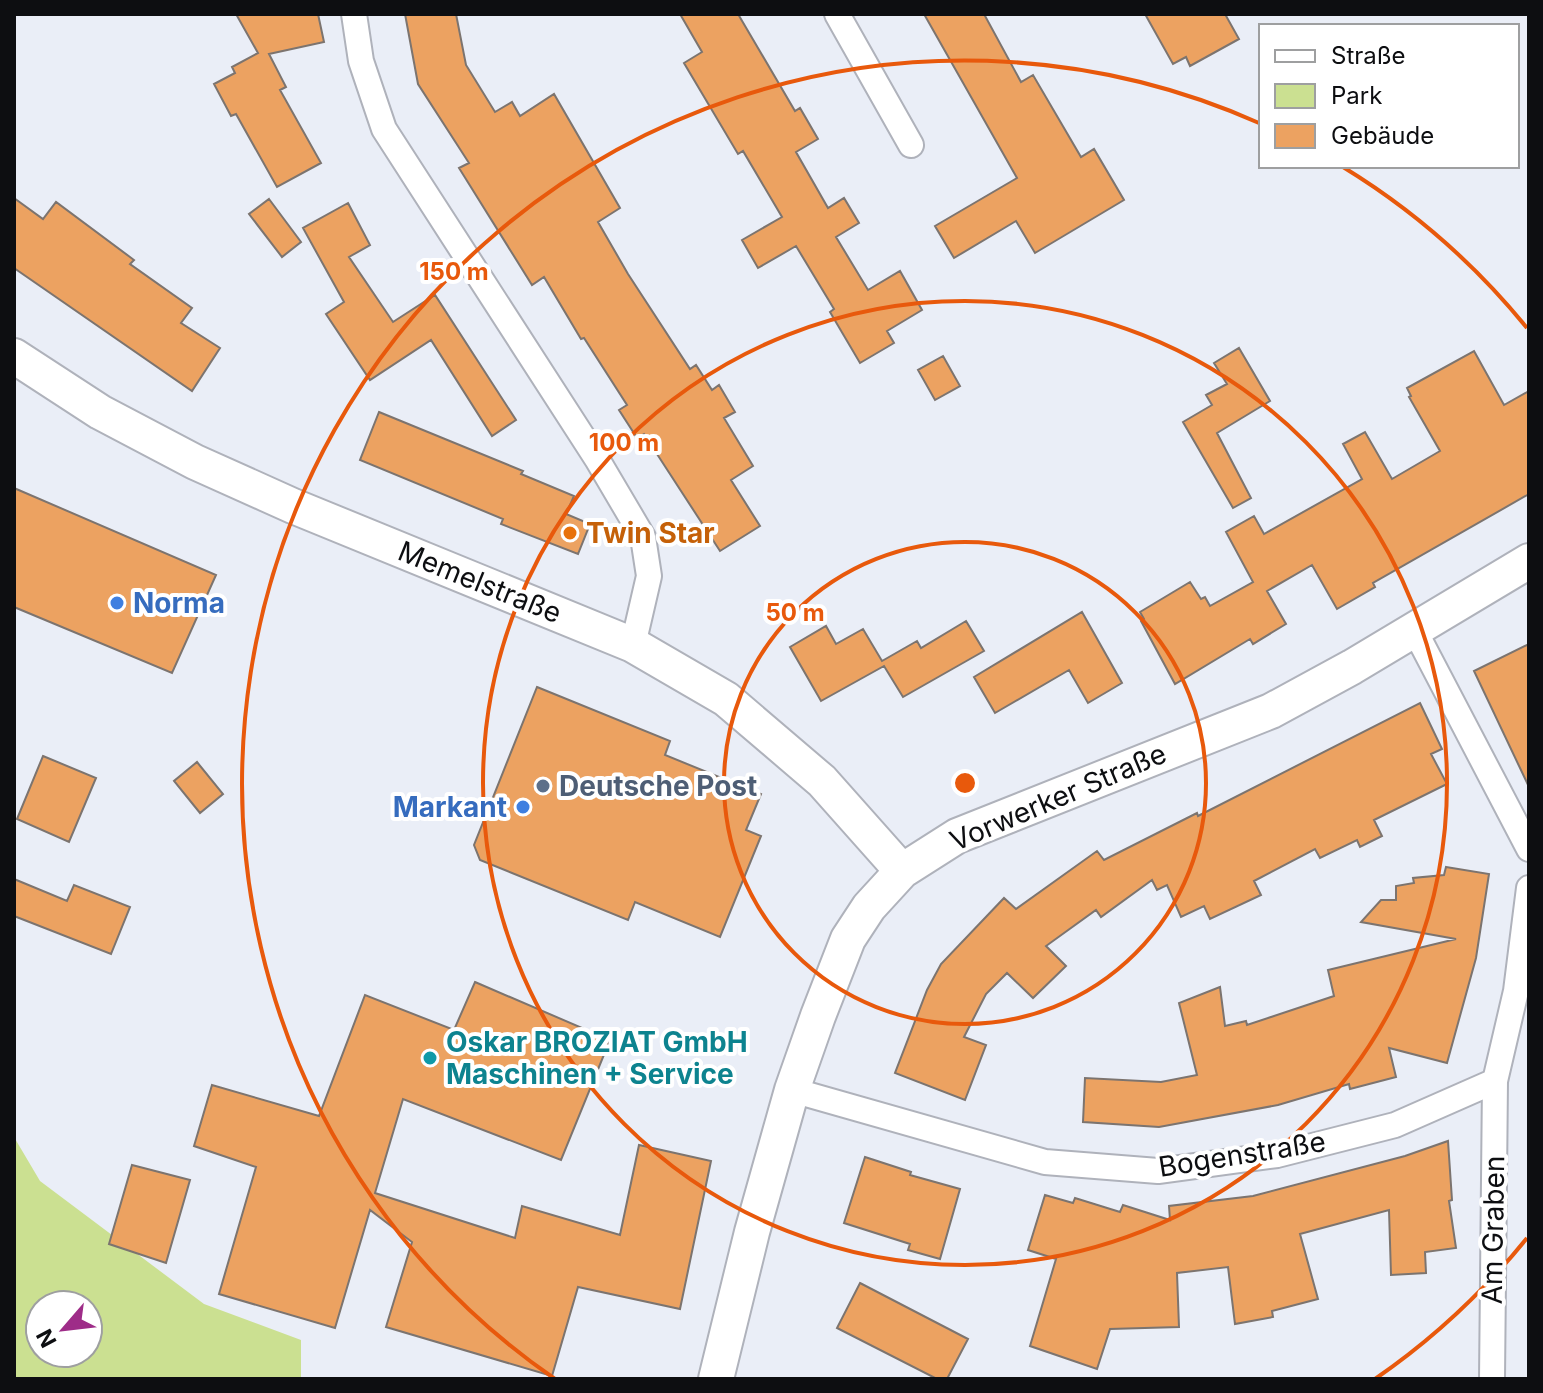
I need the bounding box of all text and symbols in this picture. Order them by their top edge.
legend [1259,24,1519,168]
text: Straße [1331,41,1406,70]
text: Park [1331,81,1382,110]
text: Gebäude [1331,121,1434,150]
text: 150 m [419,257,489,286]
text: 100 m [589,428,659,457]
place label: Twin Star [586,516,715,550]
marker: Twin Star [561,524,579,542]
street label: Memelstraße [393,534,567,630]
place label: Norma [133,586,225,620]
marker: Norma [108,594,126,612]
text: 50 m [765,598,825,627]
street label: Vorwerker Straße [945,736,1171,858]
place label: Deutsche Post [559,769,757,803]
centre of rings [951,769,979,797]
marker: Deutsche Post [534,777,552,795]
place label: Markant [393,790,507,824]
marker: Markant [514,798,532,816]
place label: Oskar BROZIAT GmbH Maschinen + Service [446,1025,748,1091]
marker: Oskar BROZIAT GmbH Maschinen + Service [421,1049,439,1067]
street label: Bogenstraße [1156,1124,1328,1184]
street label: Am Graben [1475,1155,1511,1305]
north arrow [24,1289,104,1369]
text: N [31,1325,62,1352]

